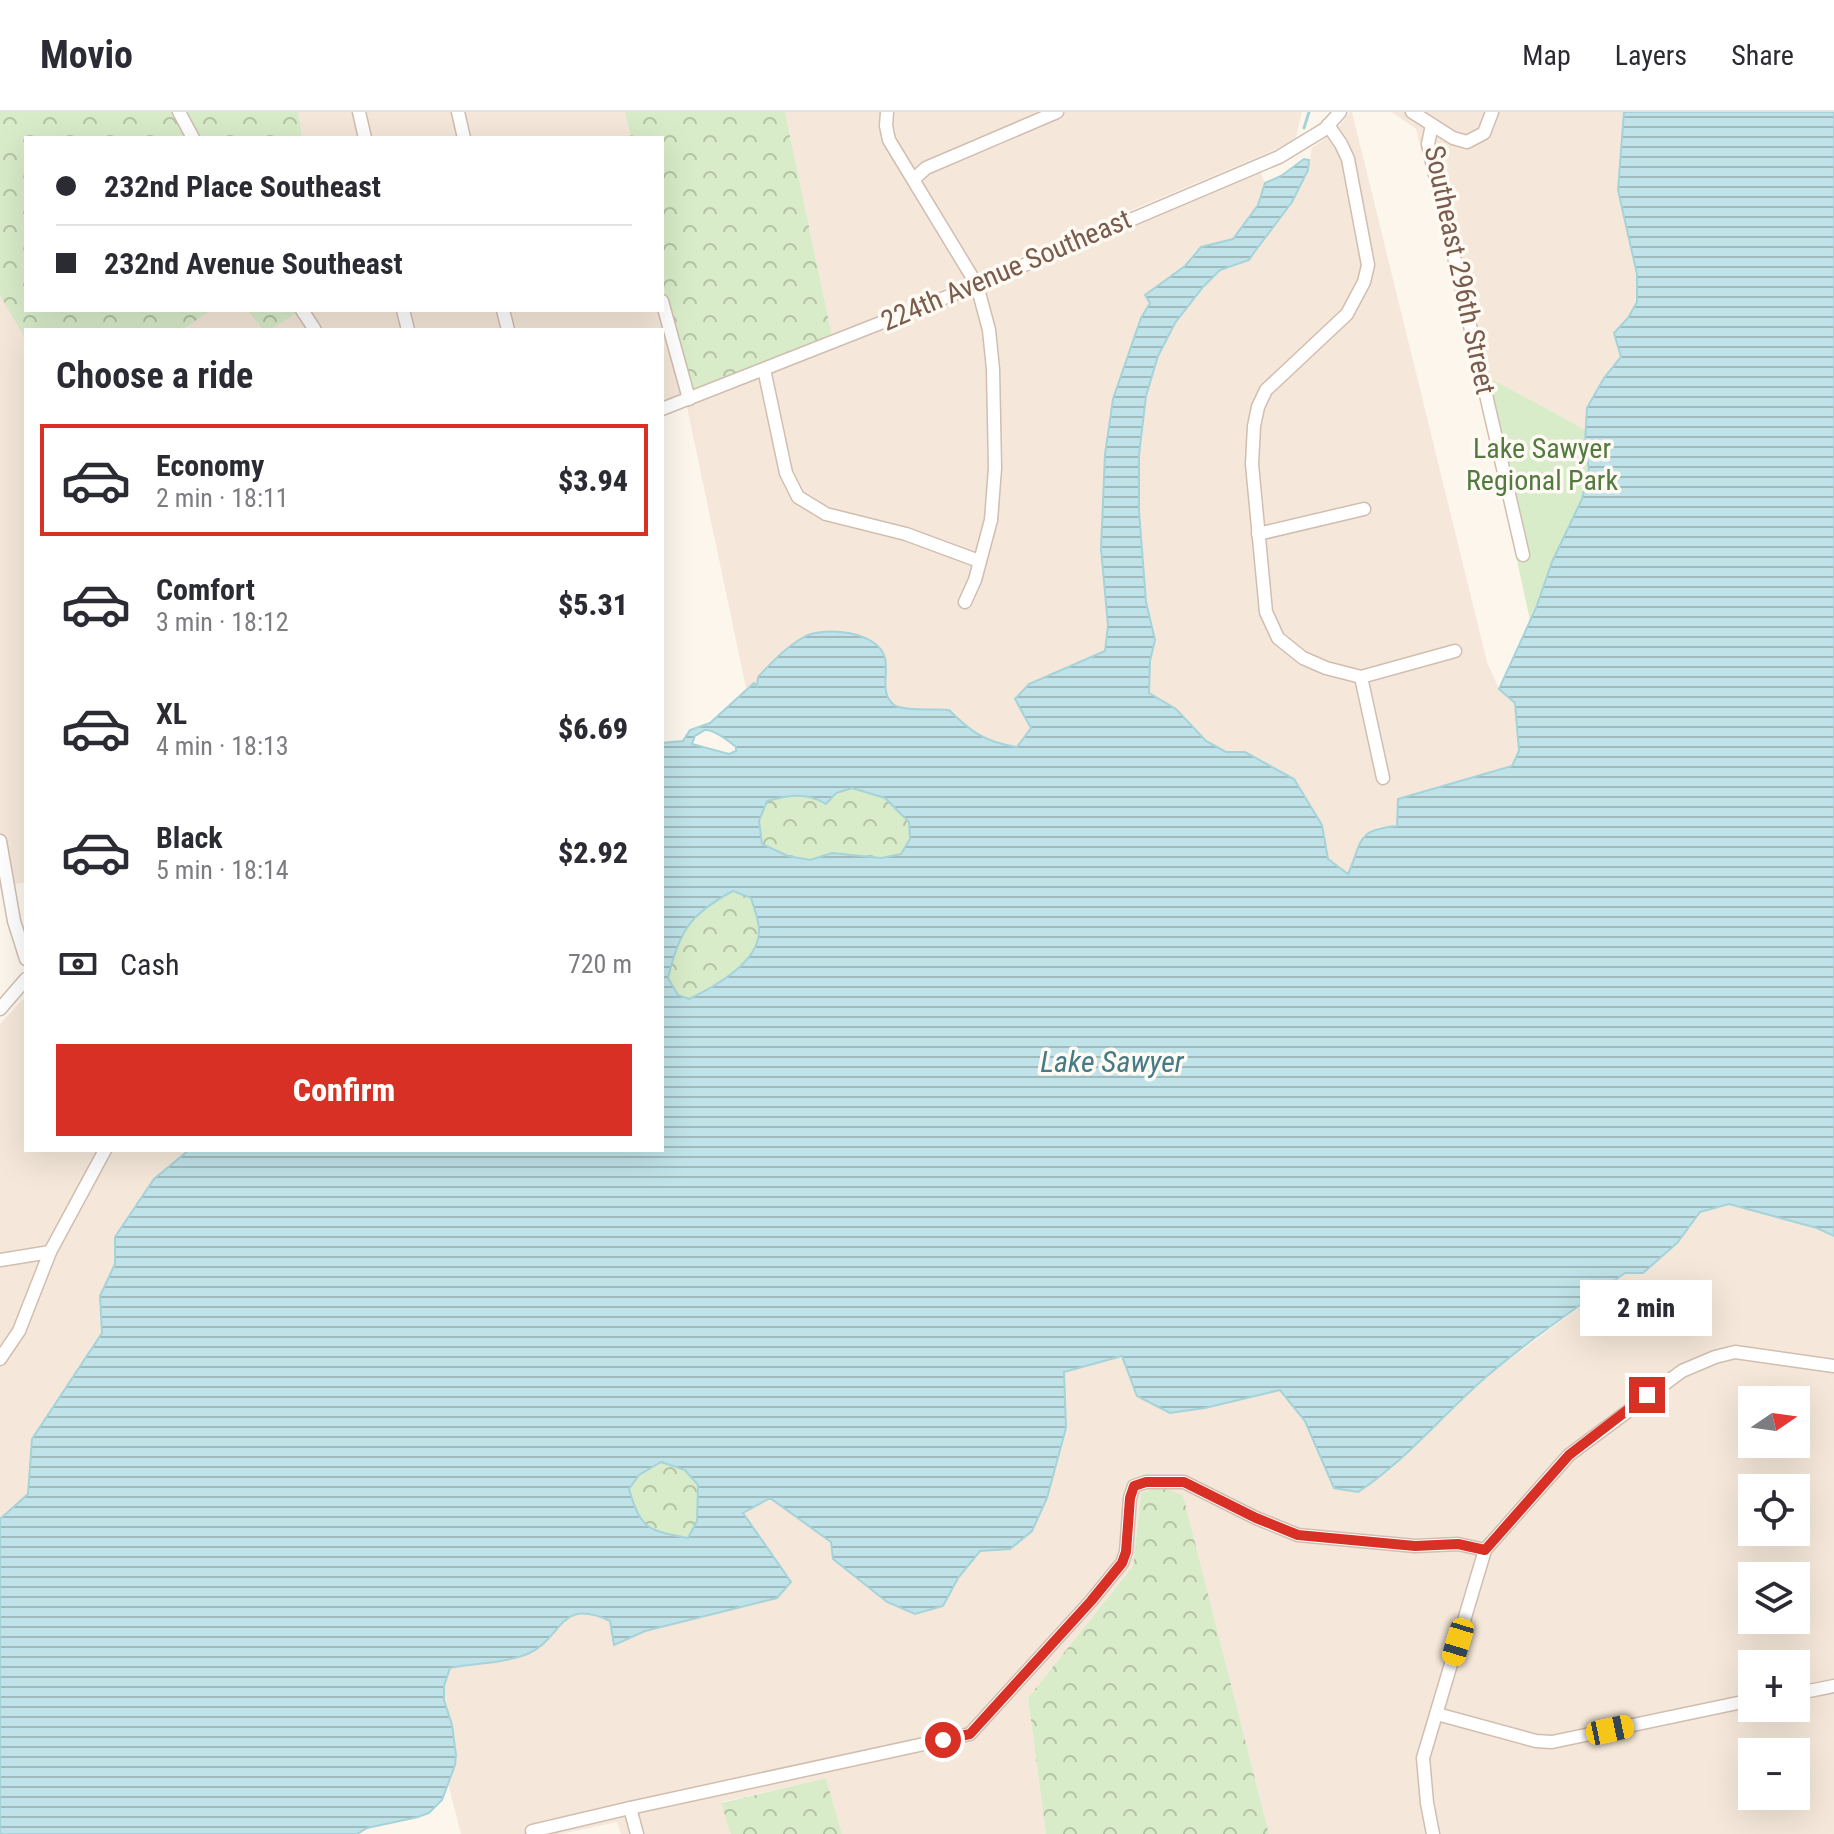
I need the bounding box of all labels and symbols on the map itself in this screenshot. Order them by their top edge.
street label: Southeast 296th Street [1418,143,1502,397]
street label: 224th Avenue Southeast [876,202,1136,338]
park label: Lake Sawyer Regional Park [1466,432,1618,497]
water label: Lake Sawyer [1040,1044,1185,1079]
callout: 2 min [1581,1279,1713,1335]
route end [1629,1377,1665,1413]
north arrow [1738,1386,1810,1458]
car [1440,1616,1476,1668]
car [1584,1713,1636,1747]
route start [925,1722,961,1758]

